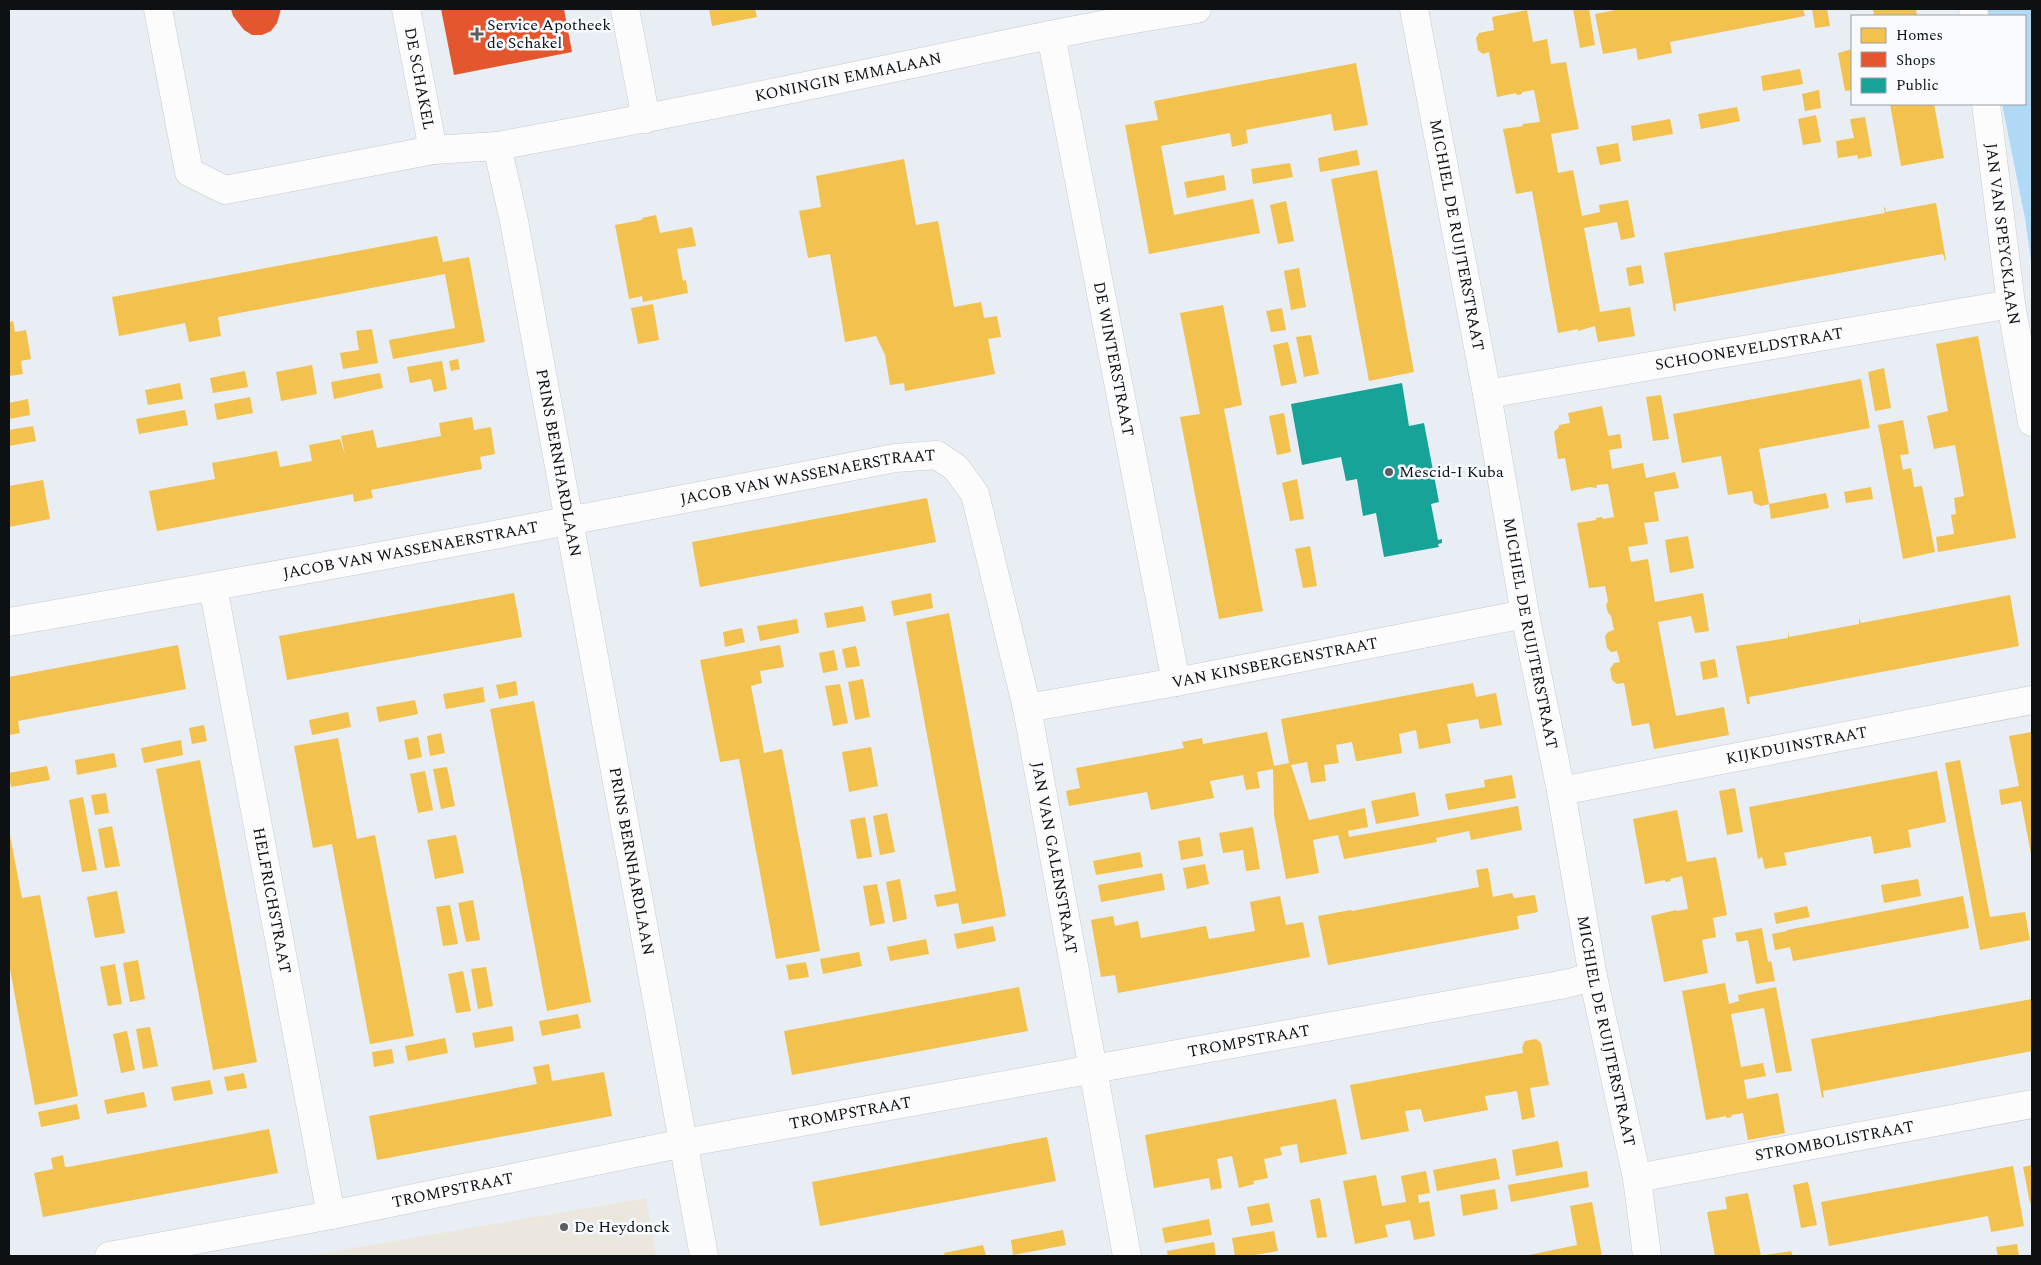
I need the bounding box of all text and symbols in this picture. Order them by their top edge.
place label: Service Apotheek de Schakel [487,13,611,55]
legend [1851,15,2026,105]
text: Homes [1896,24,1943,47]
street label: DE SCHAKEL [398,25,441,132]
marker: Service Apotheek de Schakel [471,28,483,40]
street label: KONINGIN EMMALAAN [753,46,944,108]
text: Shops [1896,49,1936,72]
text: Public [1896,74,1939,97]
street label: MICHIEL DE RUIJTERSTRAAT [1423,117,1491,353]
street label: JAN VAN SPEYCKLAAN [1979,142,2026,327]
street label: DE WINTERSTRAAT [1087,280,1140,439]
street label: SCHOONEVELDSTRAAT [1653,321,1845,377]
street label: PRINS BERNHARDLAAN [529,367,587,559]
street label: JACOB VAN WASSENAERSTRAAT [678,443,937,511]
place label: Mescid-I Kuba [1399,460,1504,484]
marker: Mescid-I Kuba [1383,466,1395,478]
street label: JACOB VAN WASSENAERSTRAAT [281,515,541,585]
street label: MICHIEL DE RUIJTERSTRAAT [1497,516,1564,751]
street label: VAN KINSBERGENSTRAAT [1170,631,1380,695]
street label: KIJKDUINSTRAAT [1724,720,1870,771]
street label: JAN VAN GALENSTRAAT [1025,760,1084,956]
street label: PRINS BERNHARDLAAN [603,765,661,957]
street label: HELFRICHSTRAAT [246,825,297,976]
street label: MICHIEL DE RUIJTERSTRAAT [1571,914,1642,1149]
street label: TROMPSTRAAT [1186,1018,1312,1064]
street label: TROMPSTRAAT [787,1090,913,1136]
street label: STROMBOLISTRAAT [1753,1114,1916,1168]
street label: TROMPSTRAAT [390,1166,516,1214]
place label: De Heydonck [574,1215,670,1239]
marker: De Heydonck [558,1221,570,1233]

